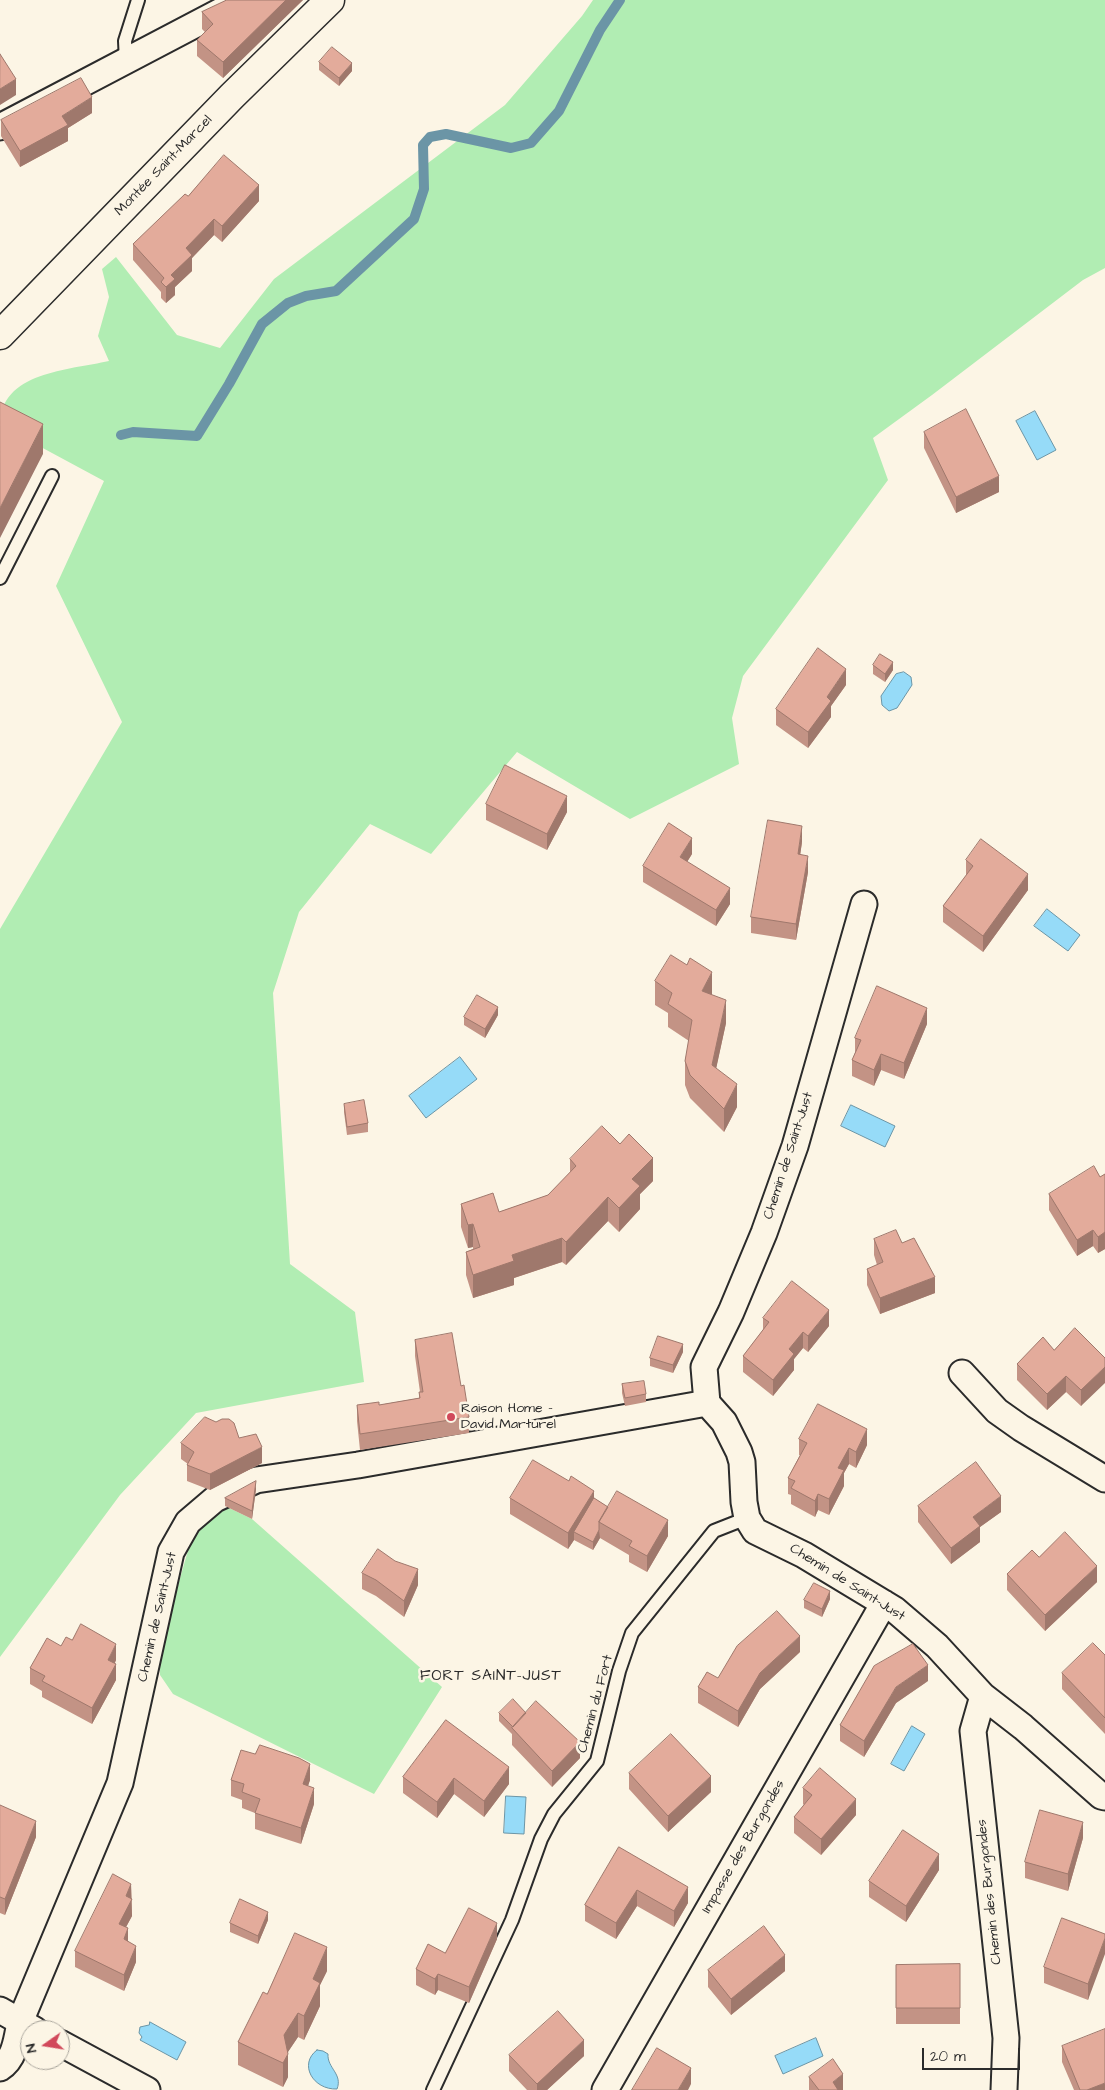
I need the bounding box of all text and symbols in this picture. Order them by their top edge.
street label: Montée Saint-Marcel [112,112,216,220]
street label: Chemin de Saint-Just [760,1090,818,1222]
place label: Raison Home - David Marturel [461,1401,556,1434]
marker: Raison Home - David Marturel [445,1411,457,1423]
street label: Chemin de Saint-Just [786,1541,908,1625]
street label: Chemin de Saint-Just [135,1550,181,1684]
street label: Chemin du Fort [575,1653,617,1755]
district label: FORT SAINT-JUST [418,1668,564,1686]
street label: Impasse des Burgondes [699,1777,789,1917]
street label: Chemin des Burgondes [974,1818,1006,1966]
north arrow [20,2020,70,2070]
scale bar [925,2038,1022,2070]
text: N [21,2042,42,2055]
text: 20 m [930,2046,966,2067]

